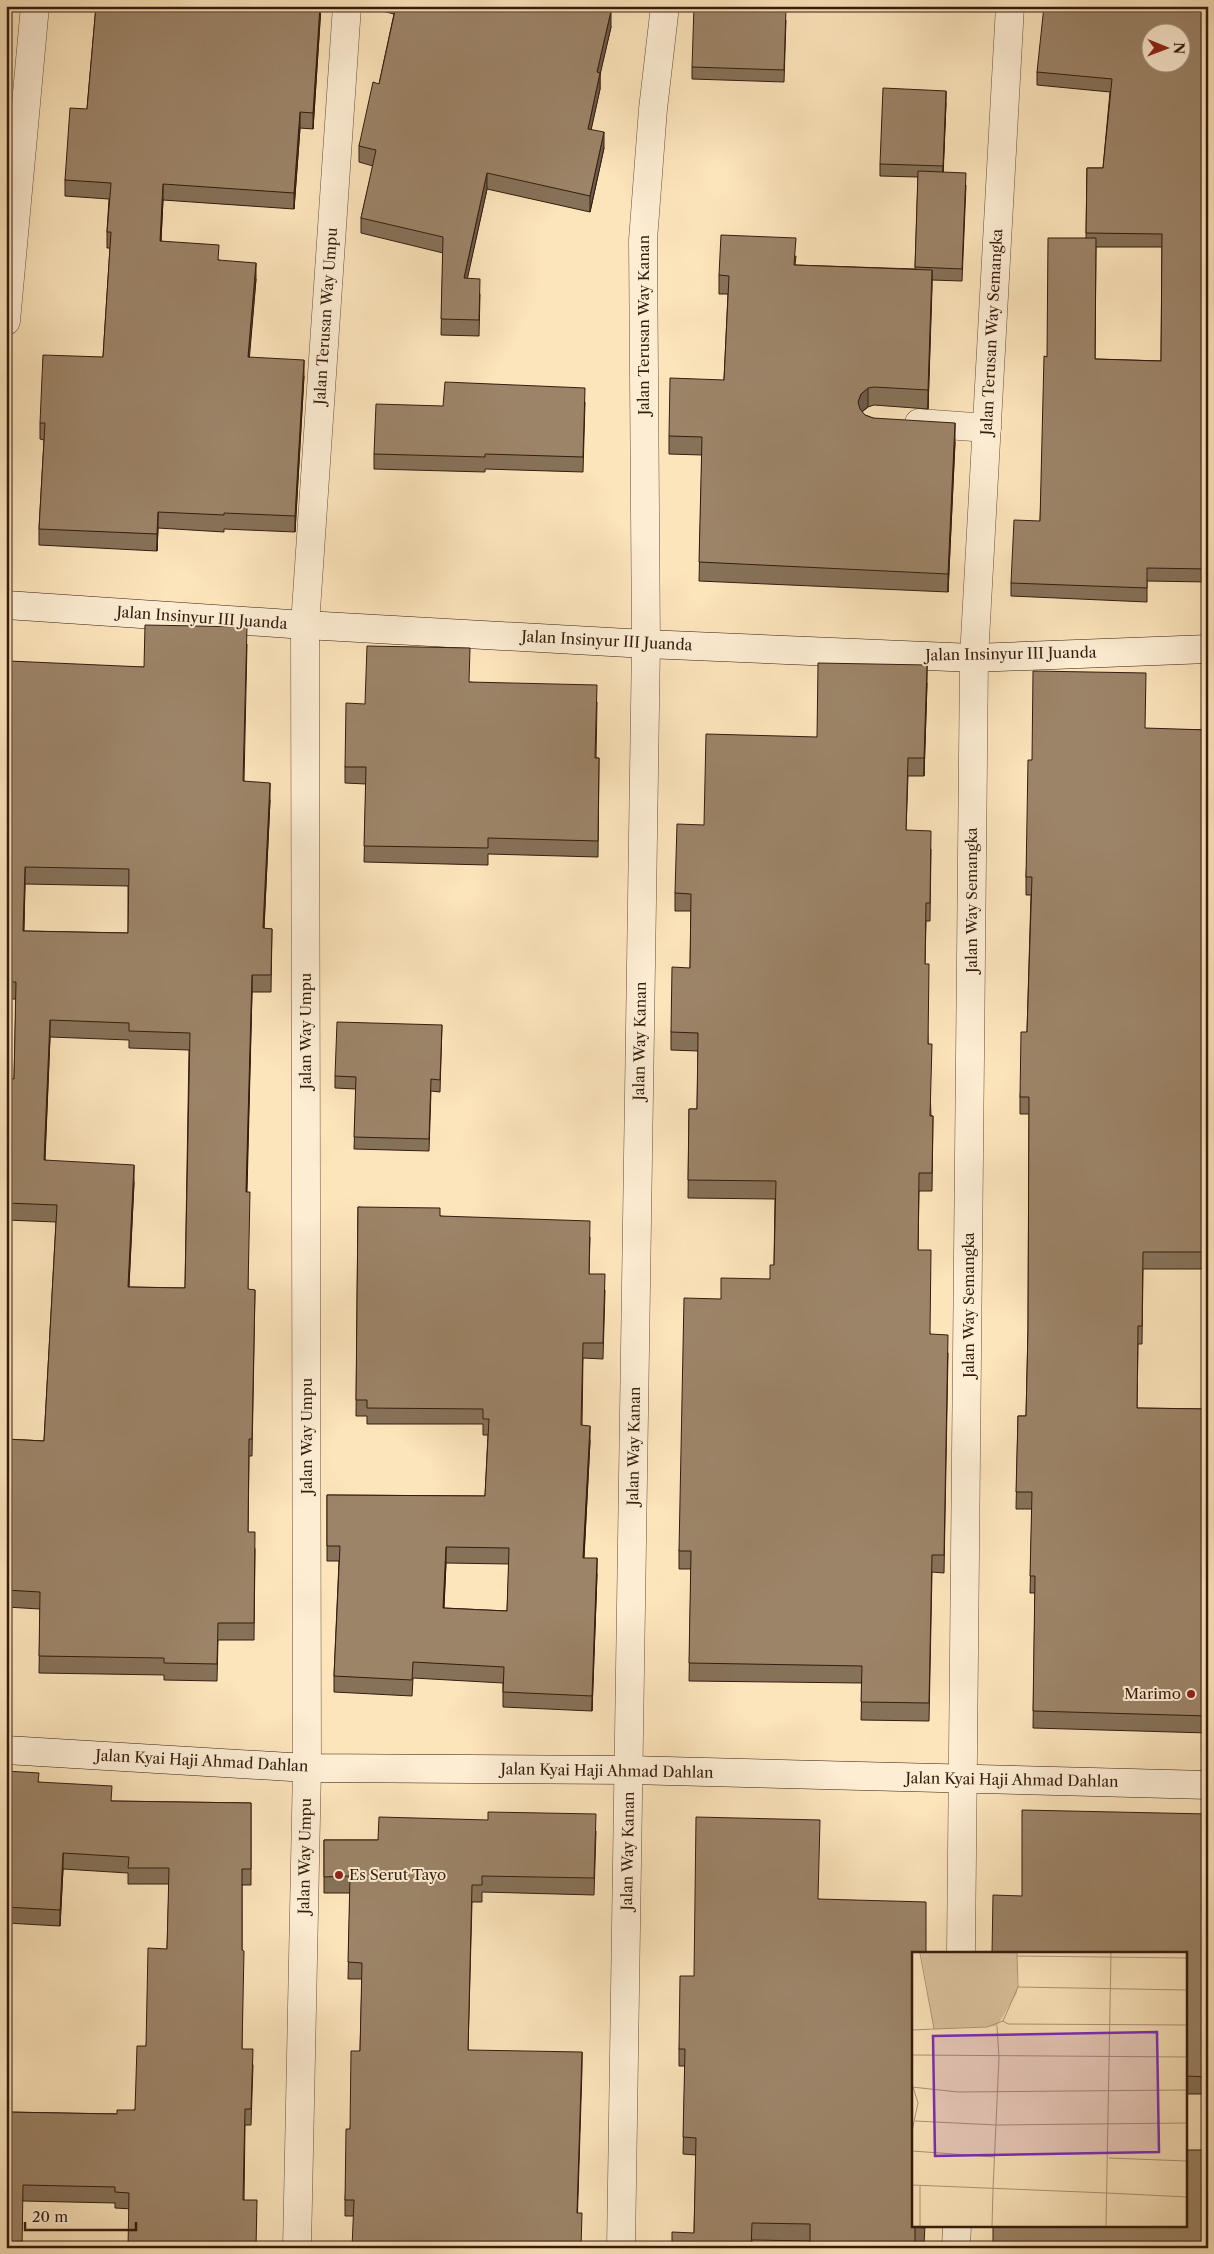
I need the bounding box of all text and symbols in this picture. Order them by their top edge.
north arrow [1142,22,1192,72]
text: N [1170,42,1188,54]
street label: Jalan Terusan Way Umpu [310,227,341,407]
street label: Jalan Terusan Way Semangka [976,228,1006,438]
street label: Jalan Terusan Way Kanan [634,234,653,417]
street label: Jalan Insinyur III Juanda [114,602,288,633]
street label: Jalan Insinyur III Juanda [519,626,693,654]
street label: Jalan Insinyur III Juanda [923,643,1097,665]
street label: Jalan Way Semangka [962,827,981,975]
street label: Jalan Way Umpu [296,973,315,1091]
street label: Jalan Way Kanan [629,981,650,1103]
street label: Jalan Way Semangka [959,1232,978,1380]
street label: Jalan Way Umpu [297,1378,316,1496]
street label: Jalan Way Kanan [623,1386,644,1508]
place label: Marimo [1124,1684,1181,1703]
marker: Marimo [1185,1688,1197,1700]
street label: Jalan Kyai Haji Ahmad Dahlan [93,1745,310,1776]
street label: Jalan Kyai Haji Ahmad Dahlan [498,1759,714,1782]
street label: Jalan Kyai Haji Ahmad Dahlan [903,1768,1119,1791]
street label: Jalan Way Kanan [617,1791,638,1913]
street label: Jalan Way Umpu [294,1798,315,1916]
place label: Es Serut Tayo [349,1865,446,1884]
marker: Es Serut Tayo [333,1869,345,1881]
inset map [912,1952,1186,2226]
scale bar [25,2199,136,2231]
text: 20 m [32,2207,68,2226]

